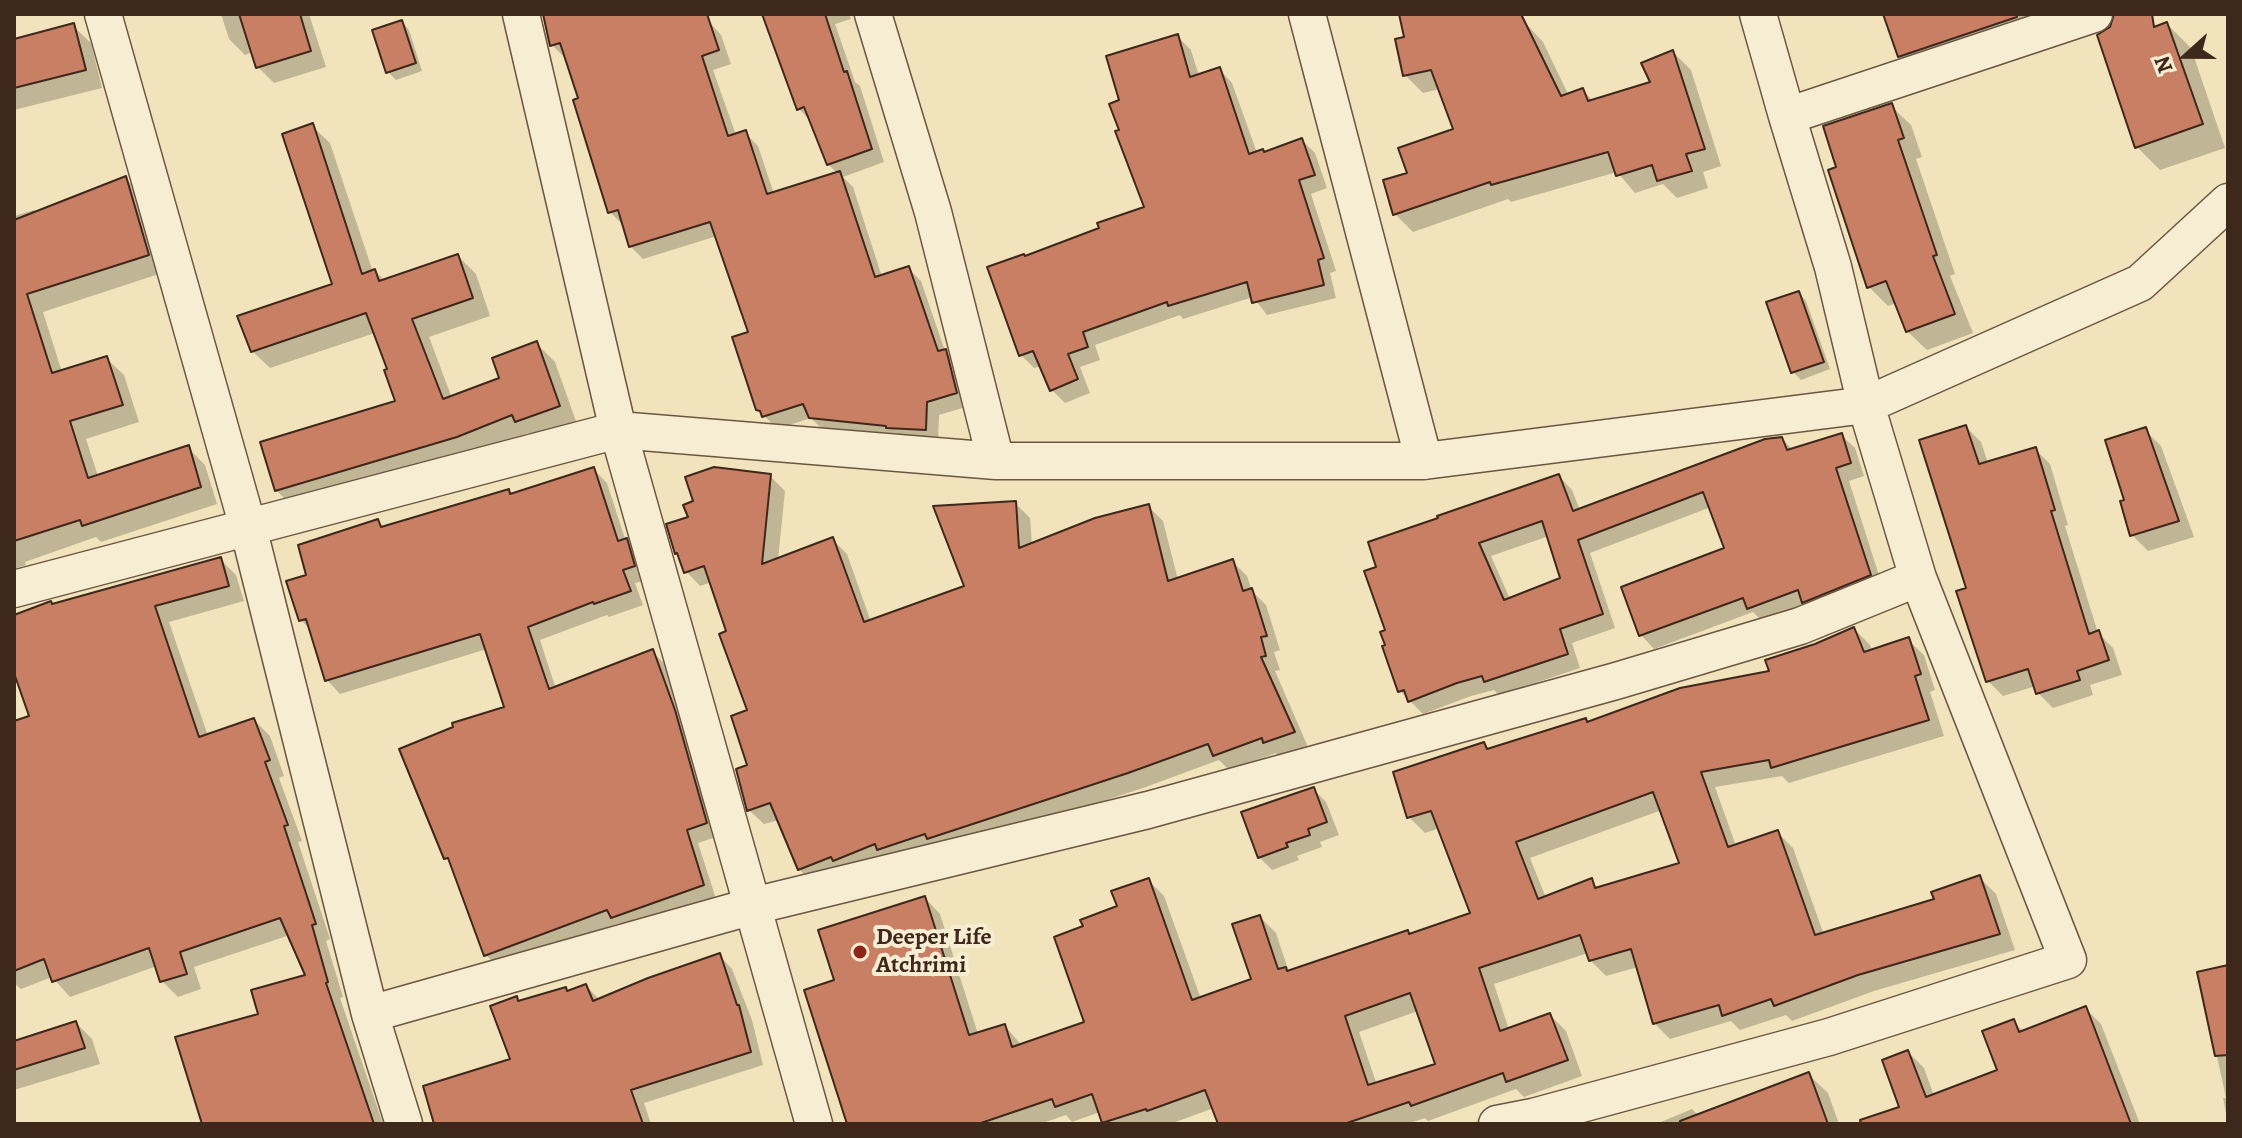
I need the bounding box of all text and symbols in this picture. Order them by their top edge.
north arrow [2146,16,2226,96]
text: N [2147,52,2180,77]
place label: Deeper Life Atchrimi [876,924,992,980]
marker: Deeper Life Atchrimi [851,943,869,961]

